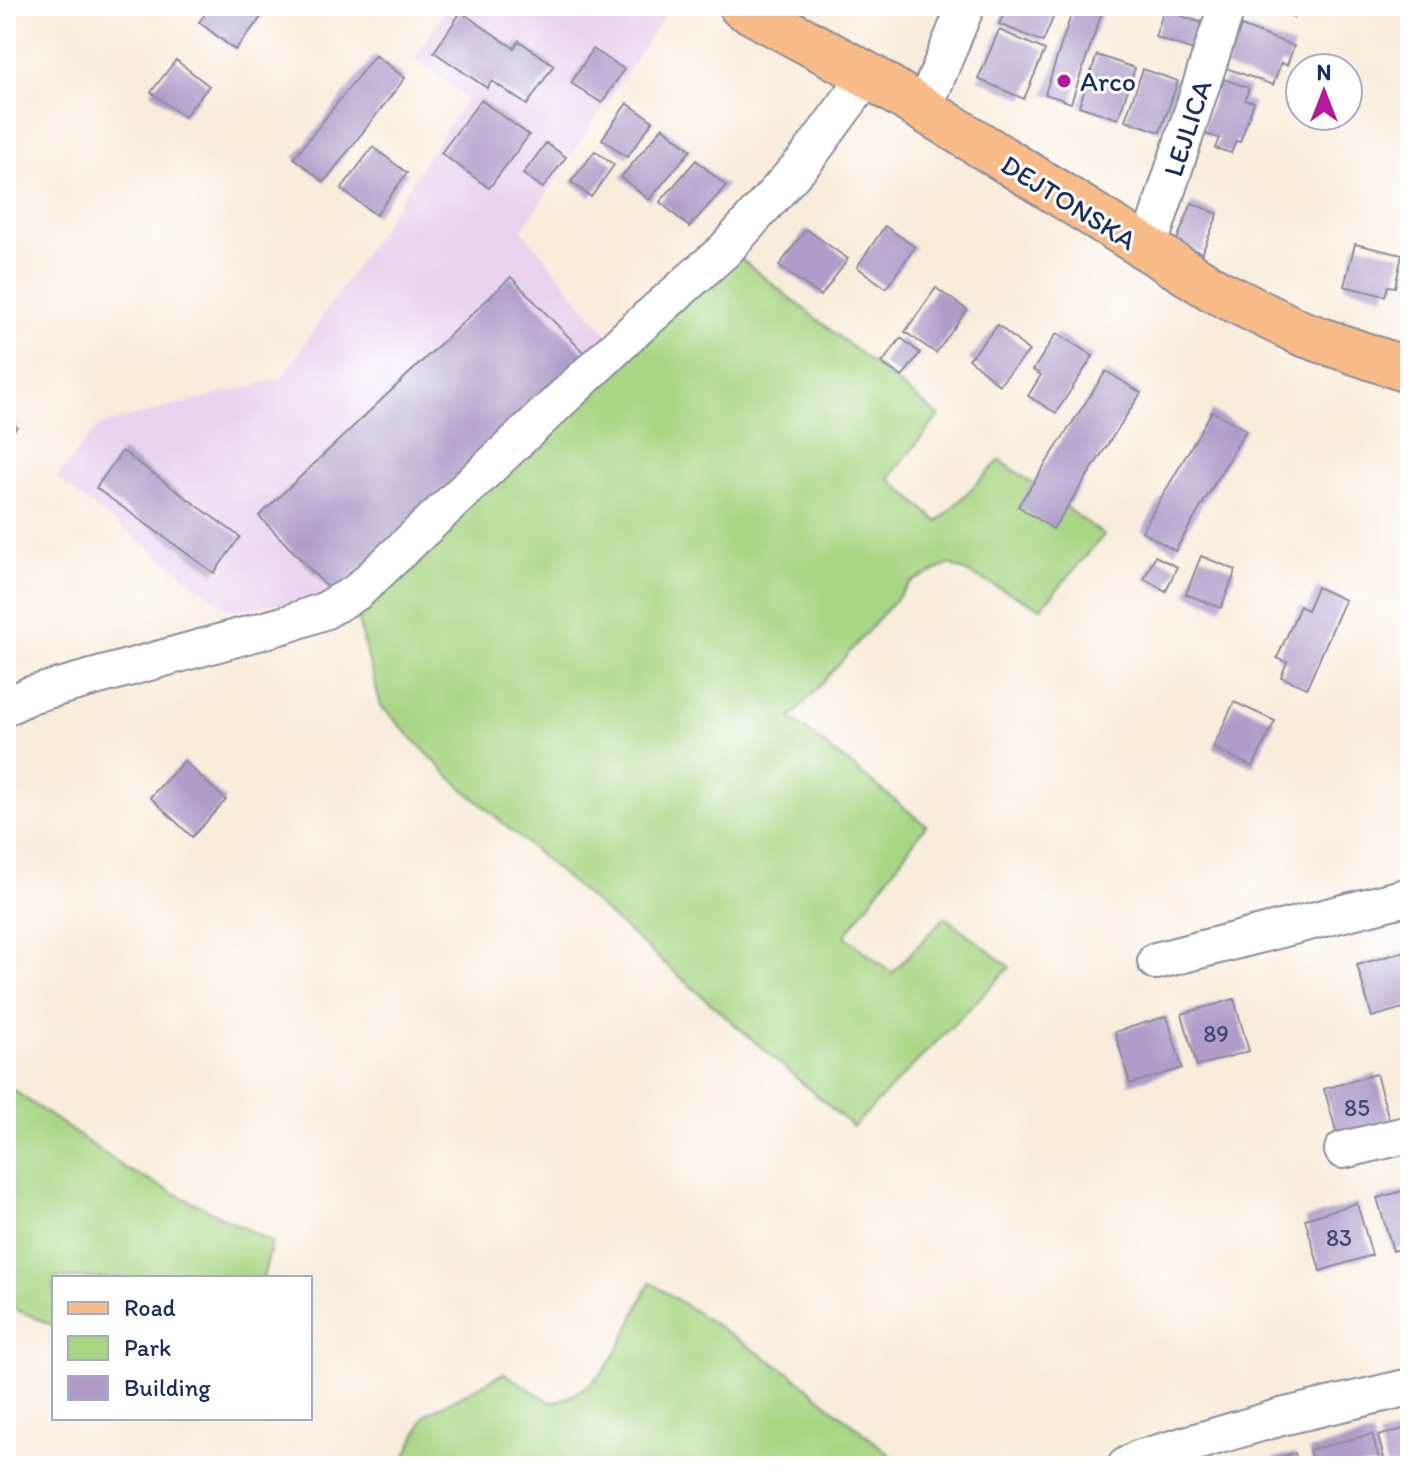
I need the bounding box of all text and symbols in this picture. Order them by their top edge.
north arrow [1284,52,1364,132]
text: N [1317,59,1331,86]
place label: Arco [1080,64,1136,98]
marker: Arco [1055,72,1073,90]
street label: LEJLICA [1155,75,1219,181]
street label: DEJTONSKA [995,147,1143,257]
house number: 89 [1203,1019,1229,1048]
house number: 85 [1344,1093,1370,1122]
house number: 83 [1326,1223,1352,1252]
legend [52,1276,312,1420]
text: Road [124,1293,176,1322]
text: Park [124,1333,171,1362]
text: Building [124,1373,211,1402]

